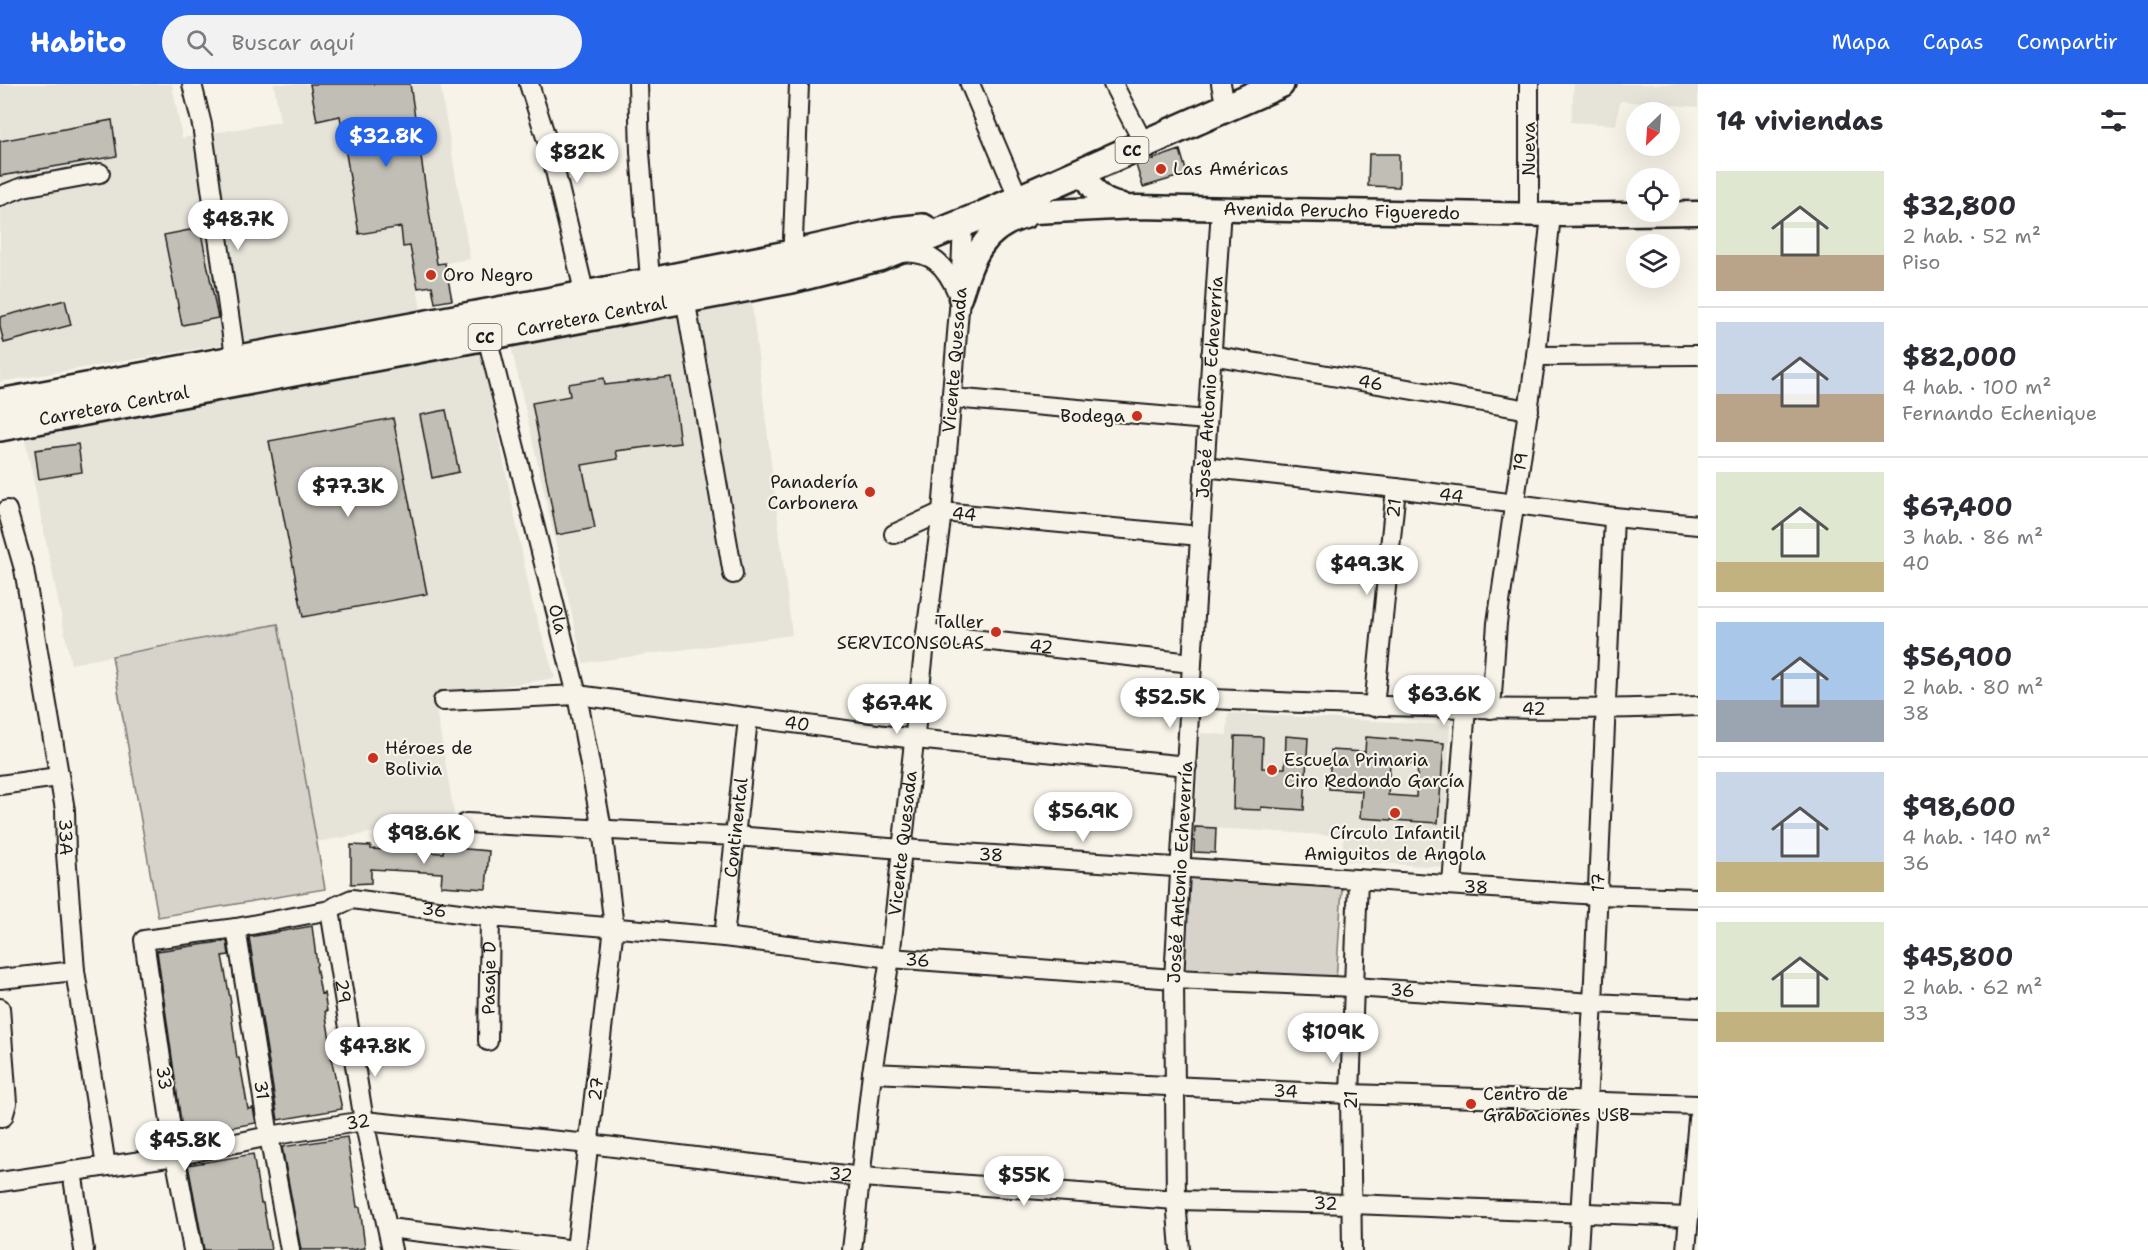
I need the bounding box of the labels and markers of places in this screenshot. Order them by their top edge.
pin: $32.8K [337,117,435,168]
pin: $82K [541,133,613,184]
place label: Las Américas [1173,157,1289,181]
marker: Las Américas [1154,162,1168,176]
pin: $48.7K [189,200,287,251]
place label: Oro Negro [443,263,533,287]
marker: Oro Negro [424,268,438,282]
place label: Bodega [1060,404,1125,428]
marker: Bodega [1130,409,1144,423]
pin: $77.3K [299,467,397,518]
place label: Panadería Carbonera [768,470,858,515]
marker: Panadería Carbonera [863,485,877,499]
pin: $49.3K [1318,545,1416,596]
place label: Taller SERVICONSOLAS [837,610,984,655]
marker: Taller SERVICONSOLAS [989,625,1003,639]
pin: $63.6K [1395,675,1493,726]
pin: $52.5K [1121,678,1219,729]
pin: $67.4K [848,684,946,735]
place label: Héroes de Bolivia [385,736,473,781]
place label: Escuela Primaria Ciro Redondo García [1284,748,1464,793]
marker: Héroes de Bolivia [366,751,380,765]
marker: Escuela Primaria Ciro Redondo García [1265,763,1279,777]
pin: $56.9K [1034,792,1132,843]
marker: Círculo Infantil Amiguitos de Angola [1388,806,1402,820]
pin: $98.6K [375,814,473,865]
place label: Círculo Infantil Amiguitos de Angola [1304,821,1486,866]
pin: $109K [1291,1013,1375,1064]
pin: $47.8K [326,1027,424,1078]
place label: Centro de Grabaciones USB [1483,1082,1630,1127]
marker: Centro de Grabaciones USB [1464,1097,1478,1111]
pin: $45.8K [136,1121,234,1172]
pin: $55K [988,1156,1060,1207]

